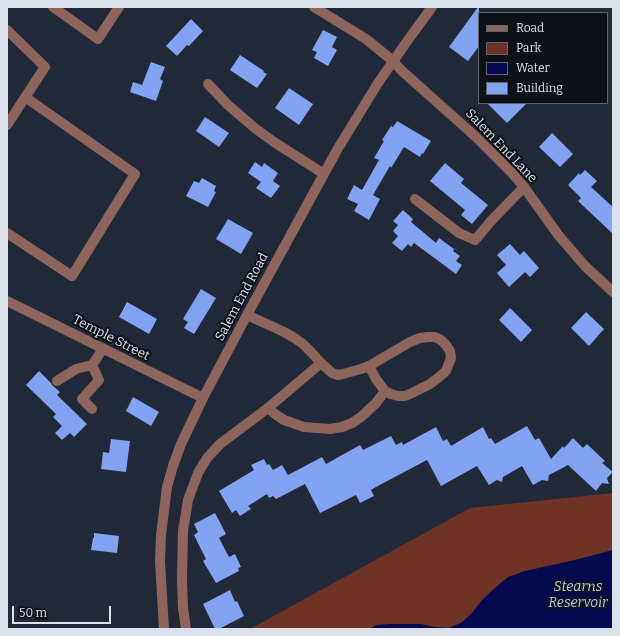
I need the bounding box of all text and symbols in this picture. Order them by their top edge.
legend [478,12,608,104]
text: Road [516,21,544,35]
text: Park [516,41,541,55]
text: Water [516,61,550,75]
text: Building [516,81,563,95]
street label: Salem End Lane [462,106,540,186]
street label: Salem End Road [212,250,272,344]
street label: Temple Street [70,312,152,364]
water label: Stearns Reservoir [548,579,608,612]
scale bar [14,598,113,624]
text: 50 m [19,606,47,620]

